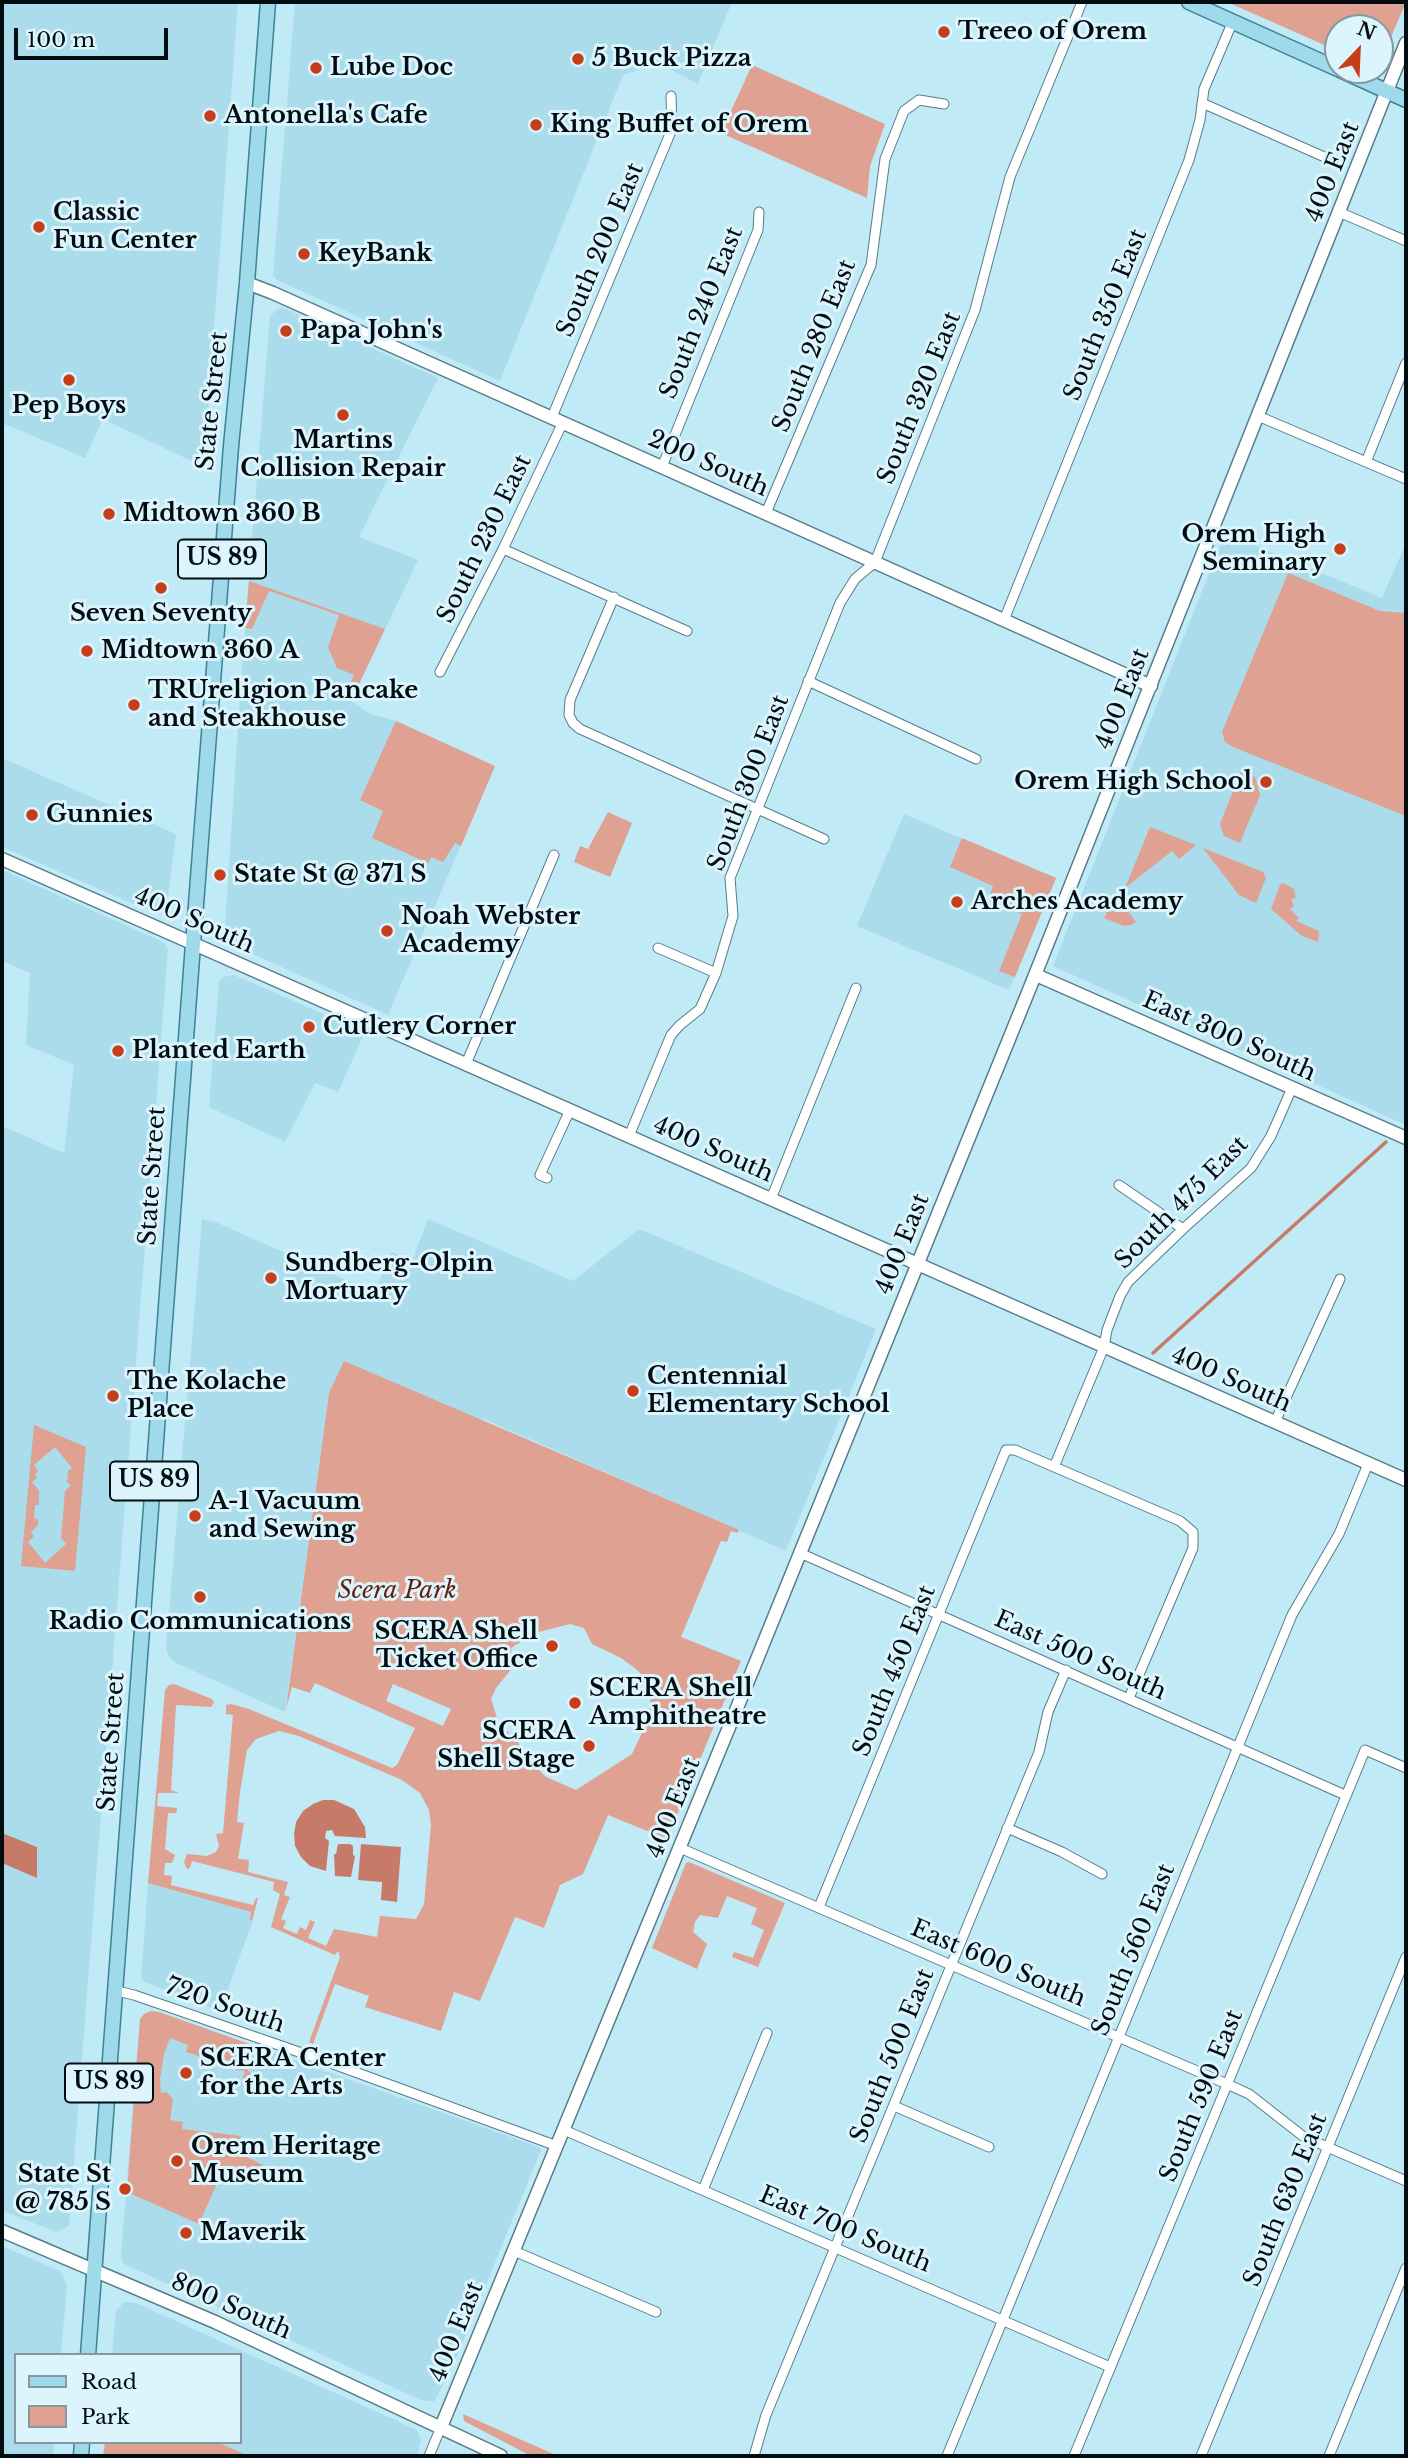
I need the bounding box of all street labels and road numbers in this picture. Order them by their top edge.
street label: 400 East [1300,118,1366,226]
street label: South 200 East [551,159,651,341]
street label: South 240 East [654,223,750,403]
street label: South 350 East [1058,225,1154,405]
street label: South 280 East [767,255,863,437]
street label: South 320 East [872,307,968,489]
street label: State Street [191,330,235,472]
street label: 200 South [643,425,773,503]
street label: South 230 East [432,450,538,628]
road number: US 89 [178,540,266,579]
street label: 400 East [1090,645,1156,753]
street label: South 300 East [702,691,796,875]
street label: 400 South [130,882,258,960]
street label: East 300 South [1138,986,1320,1088]
street label: State Street [134,1105,172,1247]
street label: 400 South [649,1111,777,1189]
street label: South 475 East [1109,1130,1255,1276]
street label: 400 East [870,1190,936,1298]
street label: 400 South [1167,1341,1295,1419]
road number: US 89 [110,1462,198,1500]
street label: South 450 East [848,1581,942,1761]
street label: East 500 South [990,1605,1170,1707]
street label: State Street [93,1671,131,1813]
street label: 400 East [641,1754,707,1862]
street label: South 560 East [1086,1860,1182,2040]
street label: East 600 South [906,1914,1090,2014]
street label: South 500 East [845,1965,941,2147]
street label: 720 South [162,1972,288,2040]
street label: South 590 East [1154,2006,1250,2186]
road number: US 89 [65,2064,153,2102]
street label: South 630 East [1238,2109,1334,2291]
street label: East 700 South [755,2181,935,2279]
street label: 800 South [166,2268,296,2346]
street label: 400 East [424,2278,490,2386]

